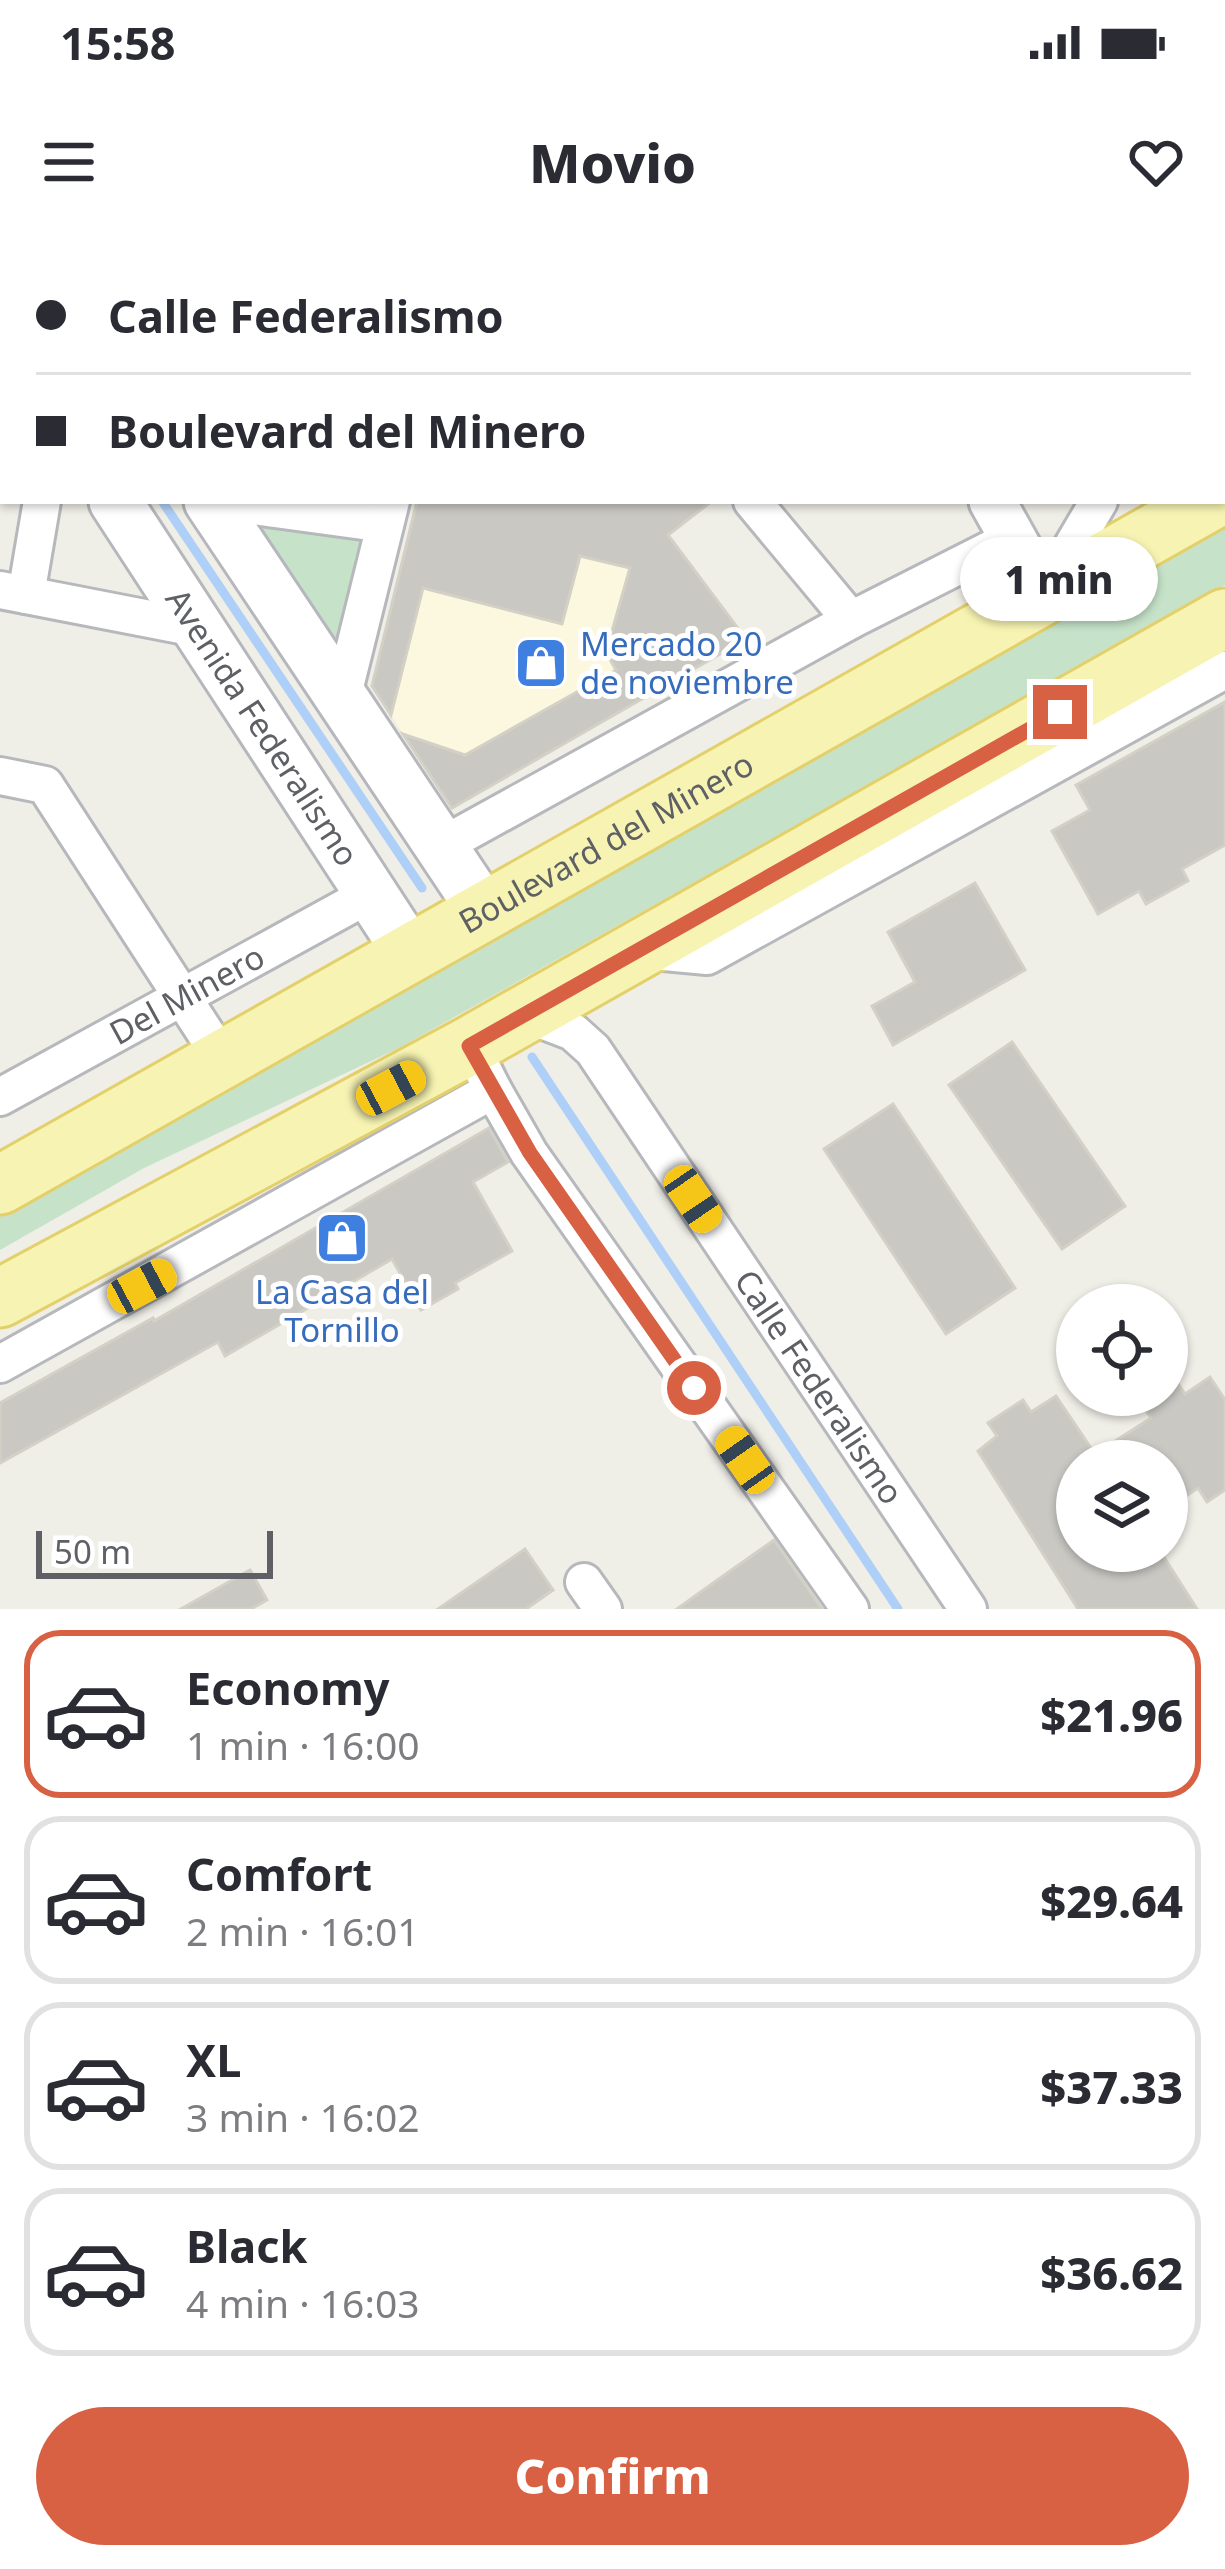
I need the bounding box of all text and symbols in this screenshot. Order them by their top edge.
text: 15:58 [60,12,176,73]
text: Movio [529,125,696,199]
icon: menu [36,129,102,195]
icon: heart [1123,129,1189,195]
text: Calle Federalismo [108,285,504,346]
text: Boulevard del Minero [108,400,586,461]
callout: 1 min [961,538,1159,622]
text: 1 min [1005,552,1113,605]
street label: Avenida Federalismo [156,579,370,874]
place label: Mercado 20 de noviembre [580,621,794,704]
shop icon: Mercado 20 de noviembre [513,635,569,691]
route end [1033,685,1087,739]
street label: Boulevard del Minero [450,741,761,943]
street label: Del Minero [101,933,272,1055]
car [351,1055,431,1121]
car [658,1159,728,1239]
shop icon: La Casa del Tornillo [314,1210,370,1266]
car [102,1253,182,1319]
street label: Calle Federalismo [725,1261,914,1513]
place label: La Casa del Tornillo [255,1269,429,1352]
map controls [1056,1284,1188,1572]
button: locate [1056,1284,1188,1416]
route start [667,1361,721,1415]
car [710,1420,780,1500]
button: layers [1056,1440,1188,1572]
scale bar [36,1525,273,1578]
text: 50 m [54,1529,131,1574]
text: Economy [186,1657,390,1718]
icon: car [42,1660,150,1768]
text: $21.96 [1040,1684,1183,1745]
text: 1 min · 16:00 [186,1718,420,1771]
text: Comfort [186,1843,372,1904]
icon: car [42,1846,150,1954]
text: $29.64 [1040,1870,1183,1931]
text: 2 min · 16:01 [186,1904,420,1957]
text: XL [186,2029,241,2090]
icon: car [42,2032,150,2140]
text: $37.33 [1040,2056,1183,2117]
text: 3 min · 16:02 [186,2090,420,2143]
text: Black [186,2215,307,2276]
icon: car [42,2218,150,2326]
text: $36.62 [1040,2242,1183,2303]
text: 4 min · 16:03 [186,2276,420,2329]
button: Confirm [36,2407,1189,2545]

